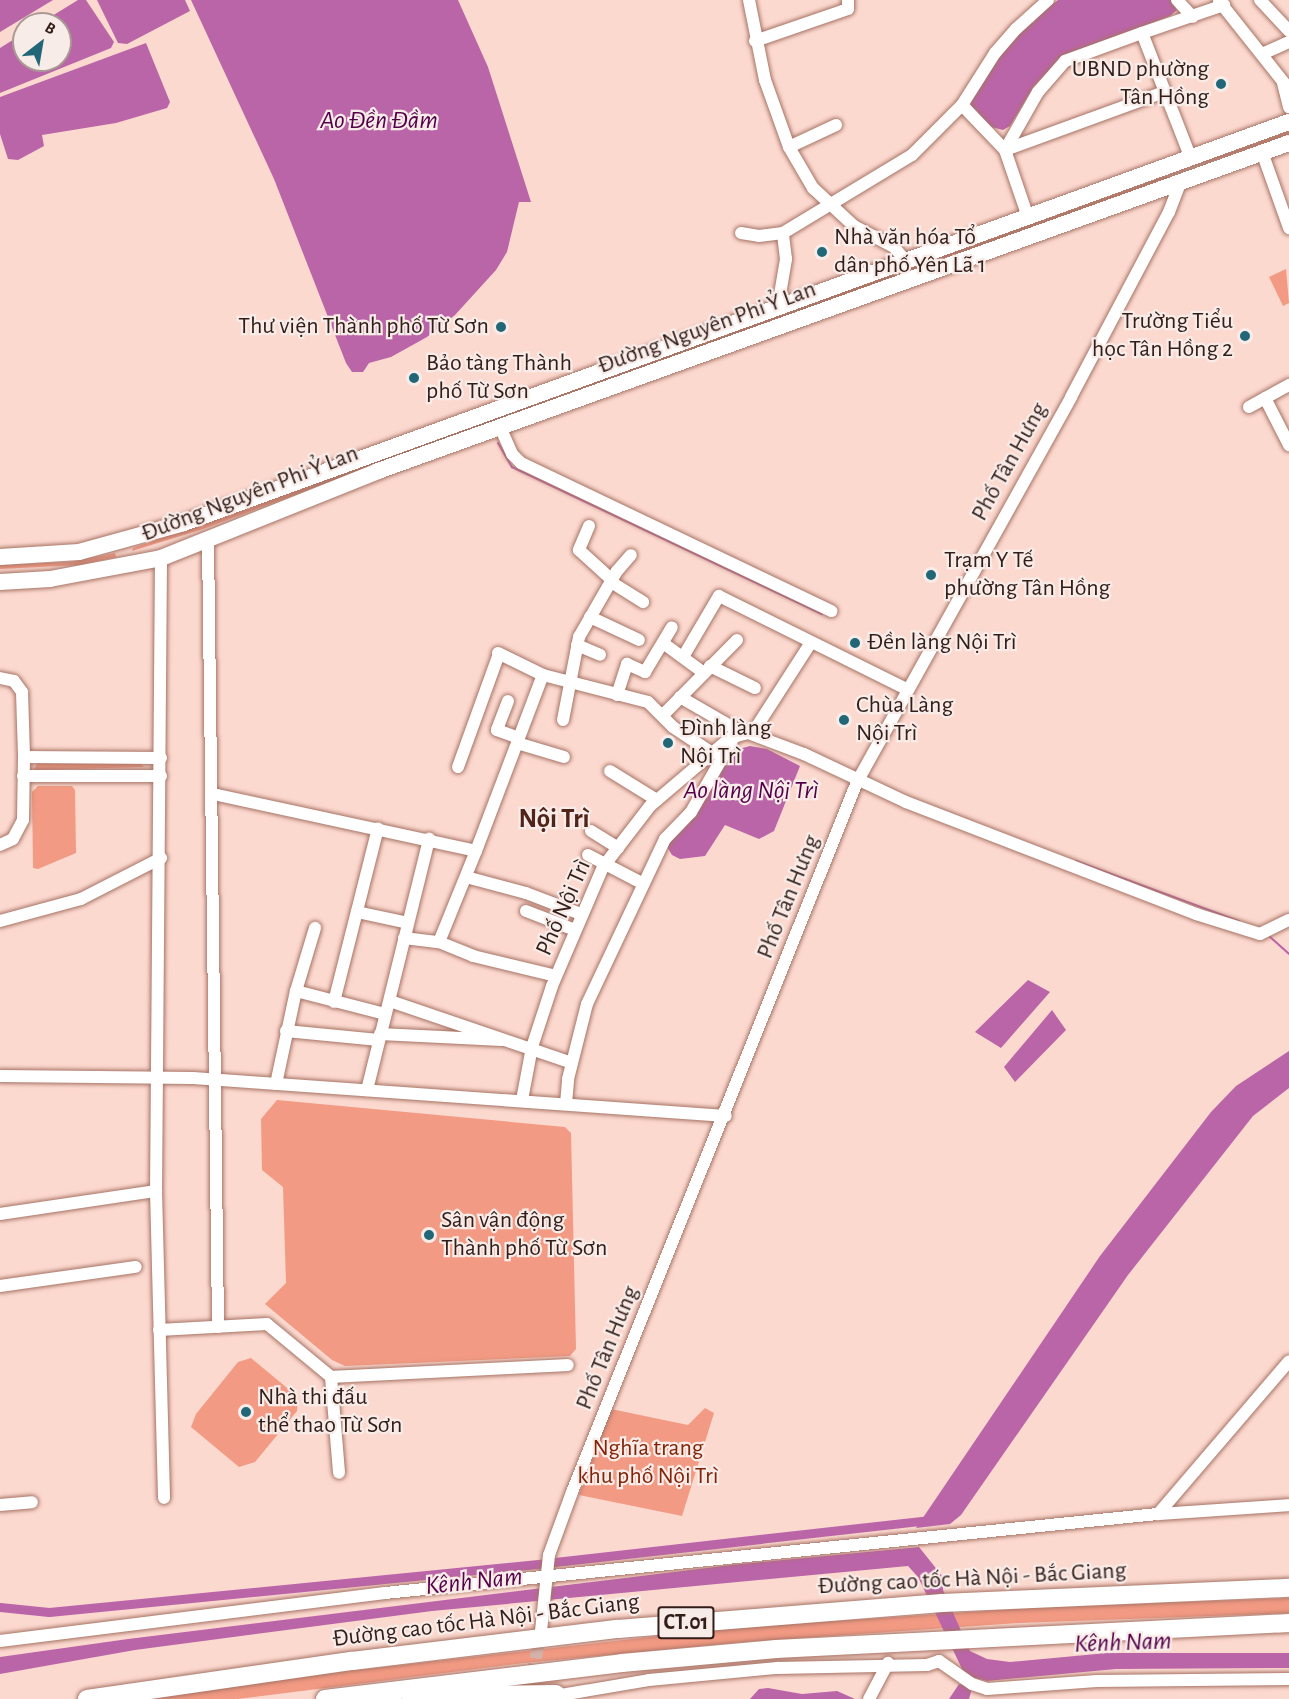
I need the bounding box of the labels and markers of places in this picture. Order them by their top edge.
place label: UBND phường Tân Hồng [1072,56,1209,112]
marker: UBND phường Tân Hồng [1214,77,1228,91]
place label: Nhà văn hóa Tổ dân phố Yên Lã 1 [834,224,986,280]
marker: Nhà văn hóa Tổ dân phố Yên Lã 1 [815,245,829,259]
place label: Trường Tiểu học Tân Hồng 2 [1092,308,1233,364]
place label: Thư viện Thành phố Từ Sơn [238,313,489,341]
marker: Thư viện Thành phố Từ Sơn [494,320,508,334]
marker: Trường Tiểu học Tân Hồng 2 [1238,329,1252,343]
place label: Bảo tàng Thành phố Từ Sơn [426,350,572,406]
marker: Bảo tàng Thành phố Từ Sơn [407,371,421,385]
place label: Trạm Y Tế phường Tân Hồng [944,547,1110,603]
marker: Trạm Y Tế phường Tân Hồng [922,566,940,584]
place label: Đền làng Nội Trì [867,629,1016,657]
marker: Đền làng Nội Trì [848,636,862,650]
place label: Chùa Làng Nội Trì [856,692,953,748]
marker: Chùa Làng Nội Trì [837,713,851,727]
place label: Đình làng Nội Trì [680,715,772,771]
marker: Đình làng Nội Trì [661,736,675,750]
place label: Sân vận động Thành phố Từ Sơn [441,1207,607,1263]
marker: Sân vận động Thành phố Từ Sơn [422,1228,436,1242]
place label: Nhà thi đấu thể thao Từ Sơn [258,1384,402,1440]
marker: Nhà thi đấu thể thao Từ Sơn [239,1405,253,1419]

